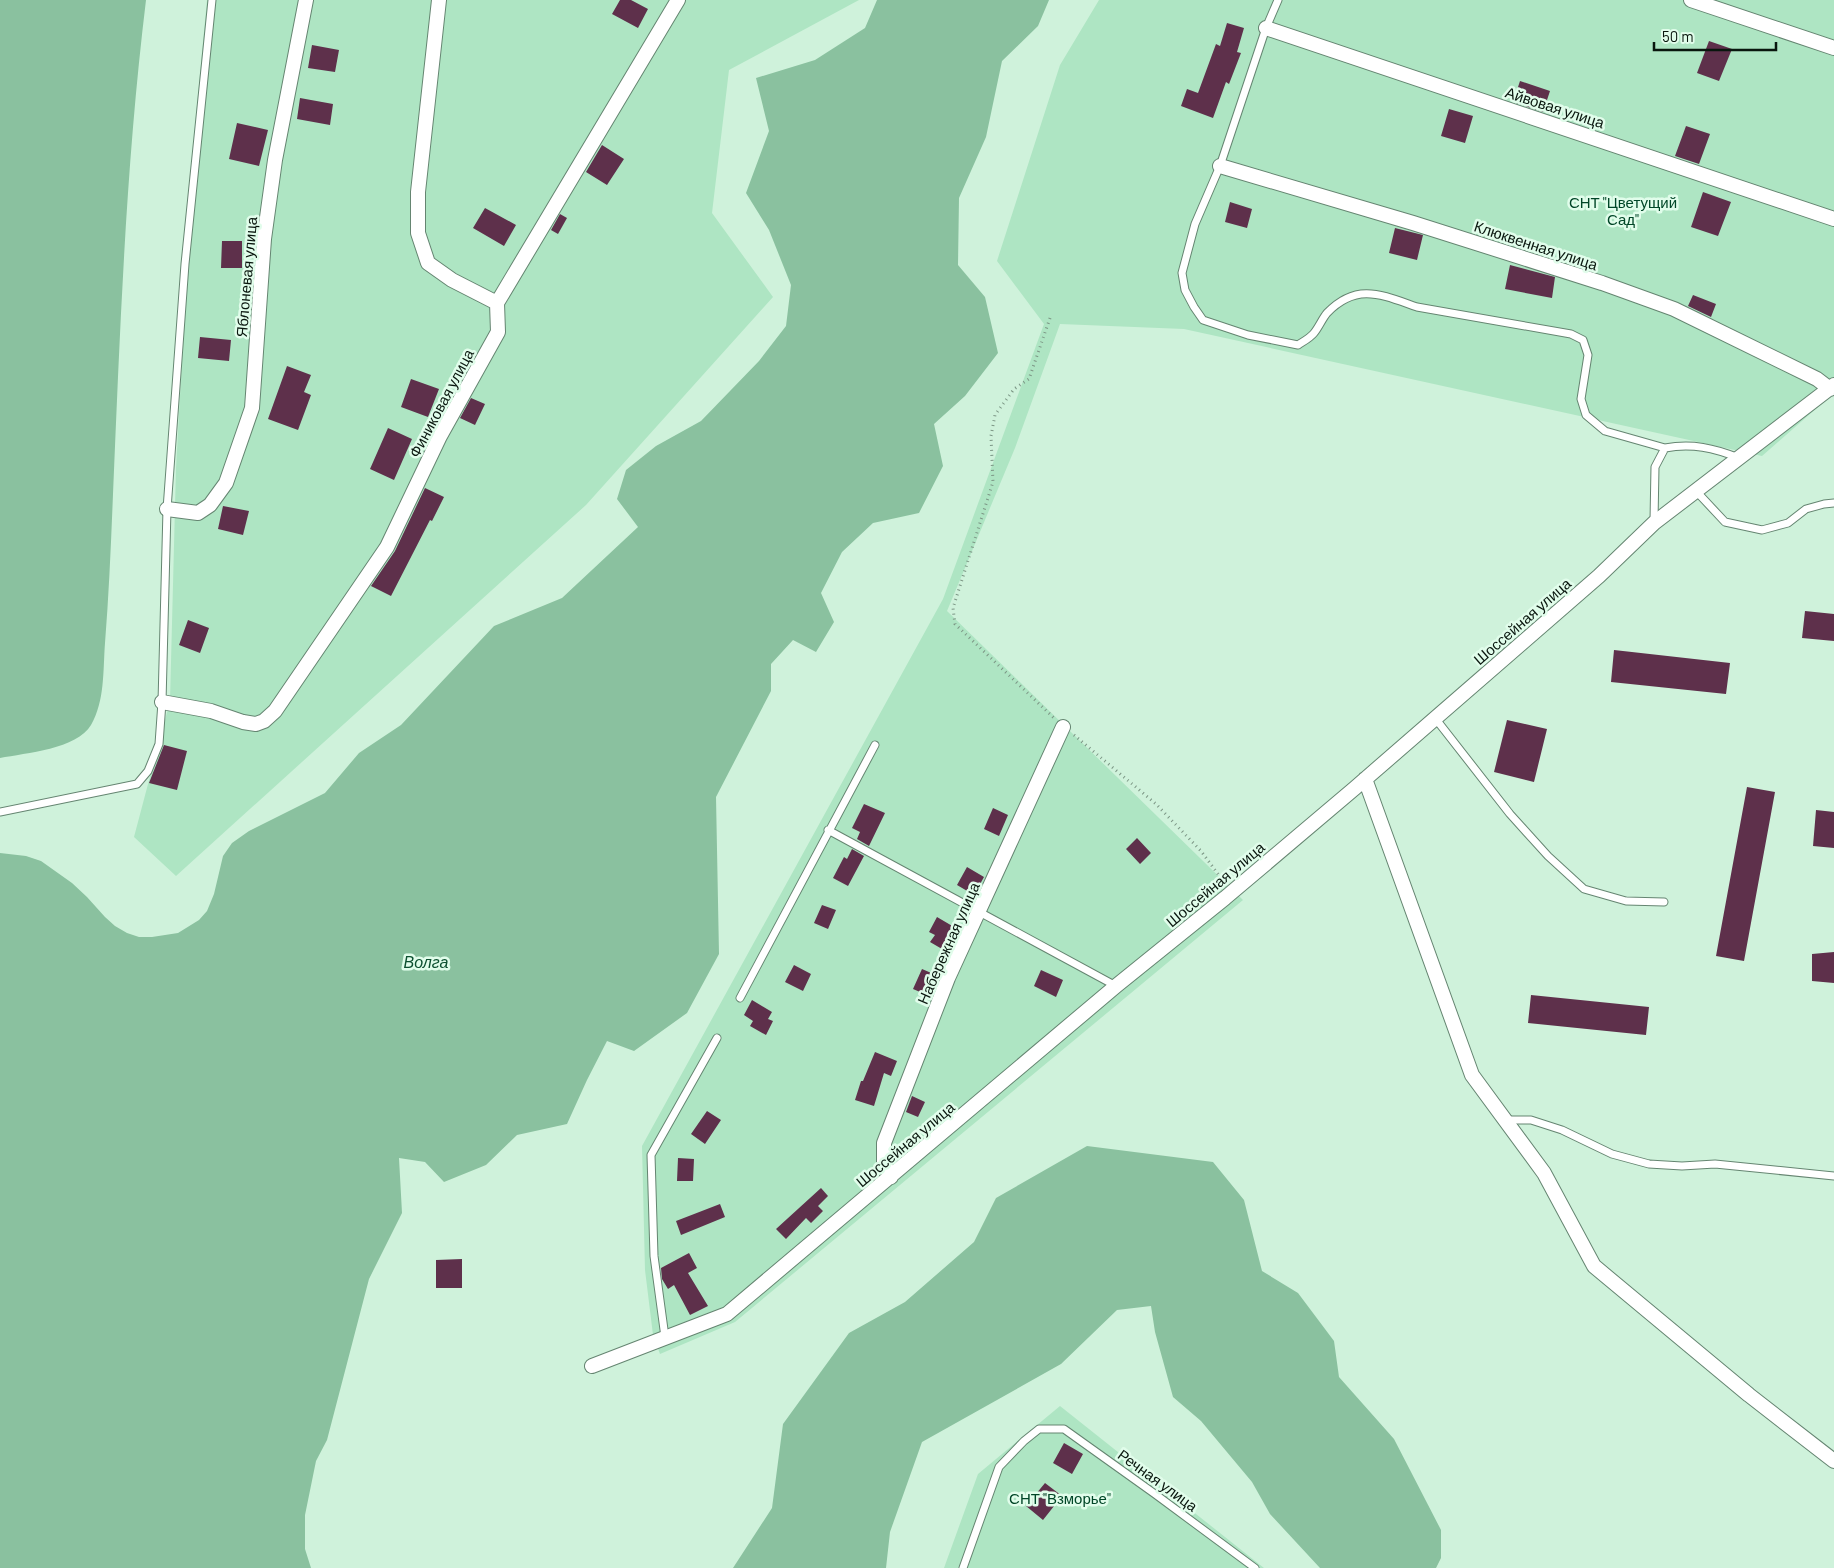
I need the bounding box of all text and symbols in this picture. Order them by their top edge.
scale bar [1654,20,1776,52]
text: 50 m [1662,27,1694,45]
street label: Айвовая улица [1503,83,1607,132]
park label: СНТ "Цветущий Сад" [1569,193,1677,228]
street label: Яблоневая улица [232,215,260,338]
street label: Клюквенная улица [1472,217,1601,274]
street label: Финиковая улица [405,345,477,460]
street label: Шоссейная улица [1470,573,1575,668]
street label: Шоссейная улица [1162,837,1268,930]
street label: Набережная улица [913,879,983,1007]
water label: Волга [404,952,449,971]
street label: Шоссейная улица [852,1097,958,1190]
street label: Речная улица [1115,1445,1202,1515]
park label: СНТ "Взморье" [1009,1489,1111,1507]

